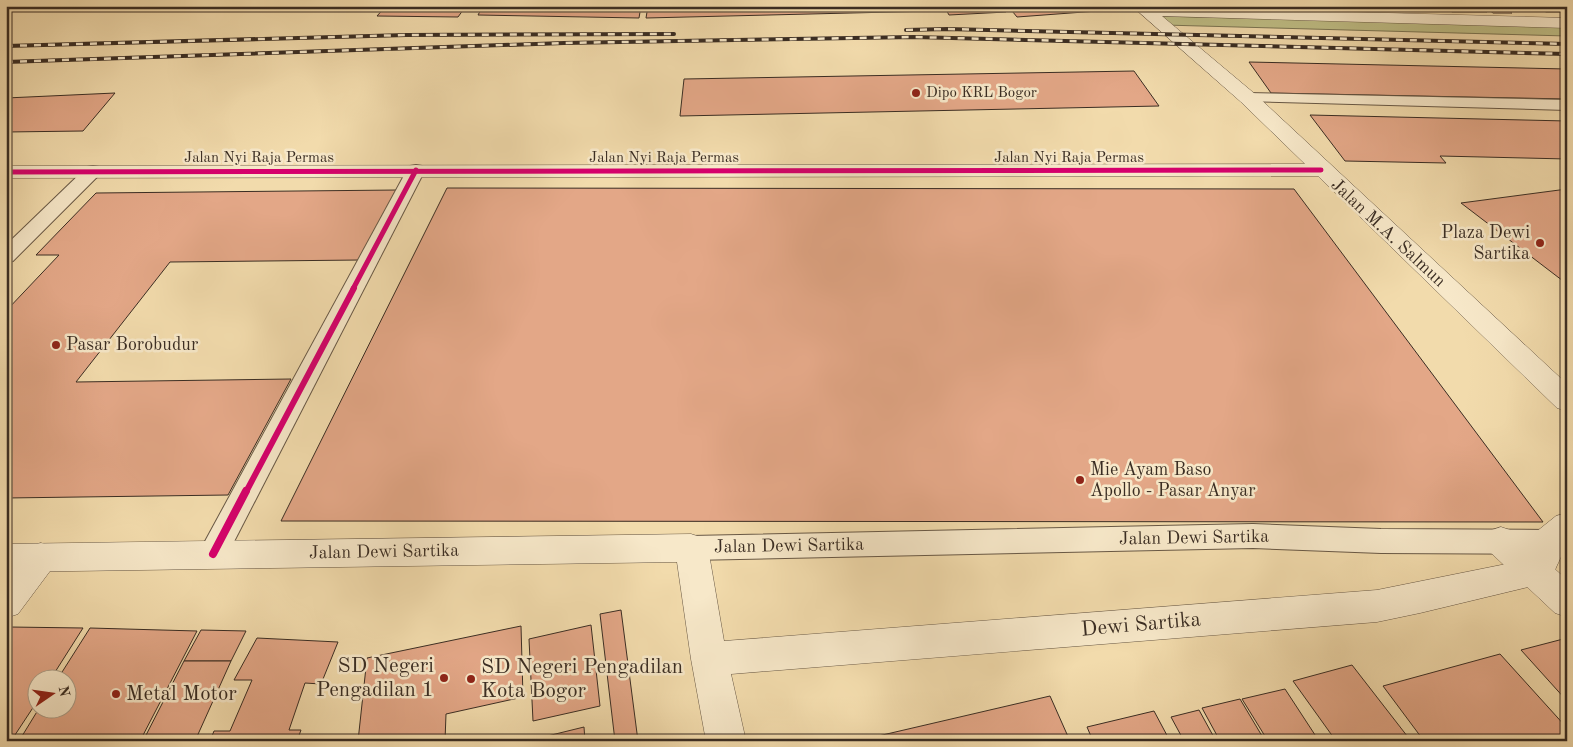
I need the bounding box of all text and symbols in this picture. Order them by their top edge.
place label: Dipo KRL Bogor [926,86,1037,101]
marker: Dipo KRL Bogor [910,87,922,99]
street label: Jalan Nyi Raja Permas [184,151,334,166]
street label: Jalan Nyi Raja Permas [589,151,739,166]
street label: Jalan Nyi Raja Permas [994,151,1144,166]
street label: Jalan M.A. Salmun [1327,175,1449,291]
place label: Plaza Dewi Sartika [1441,224,1530,263]
marker: Plaza Dewi Sartika [1534,237,1546,249]
place label: Pasar Borobudur [66,336,199,354]
marker: Pasar Borobudur [50,339,62,351]
place label: Mie Ayam Baso Apollo - Pasar Anyar [1090,461,1256,500]
marker: Mie Ayam Baso Apollo - Pasar Anyar [1074,474,1086,486]
street label: Jalan Dewi Sartika [1119,528,1269,548]
street label: Jalan Dewi Sartika [714,536,864,556]
street label: Jalan Dewi Sartika [309,542,459,562]
street label: Dewi Sartika [1080,609,1202,641]
place label: SD Negeri Pengadilan 1 [316,656,434,701]
place label: SD Negeri Pengadilan Kota Bogor [481,657,683,702]
north arrow [28,670,78,720]
marker: SD Negeri Pengadilan 1 [438,672,450,684]
marker: SD Negeri Pengadilan Kota Bogor [465,673,477,685]
place label: Metal Motor [126,684,237,705]
text: N [56,685,72,698]
marker: Metal Motor [110,688,122,700]

